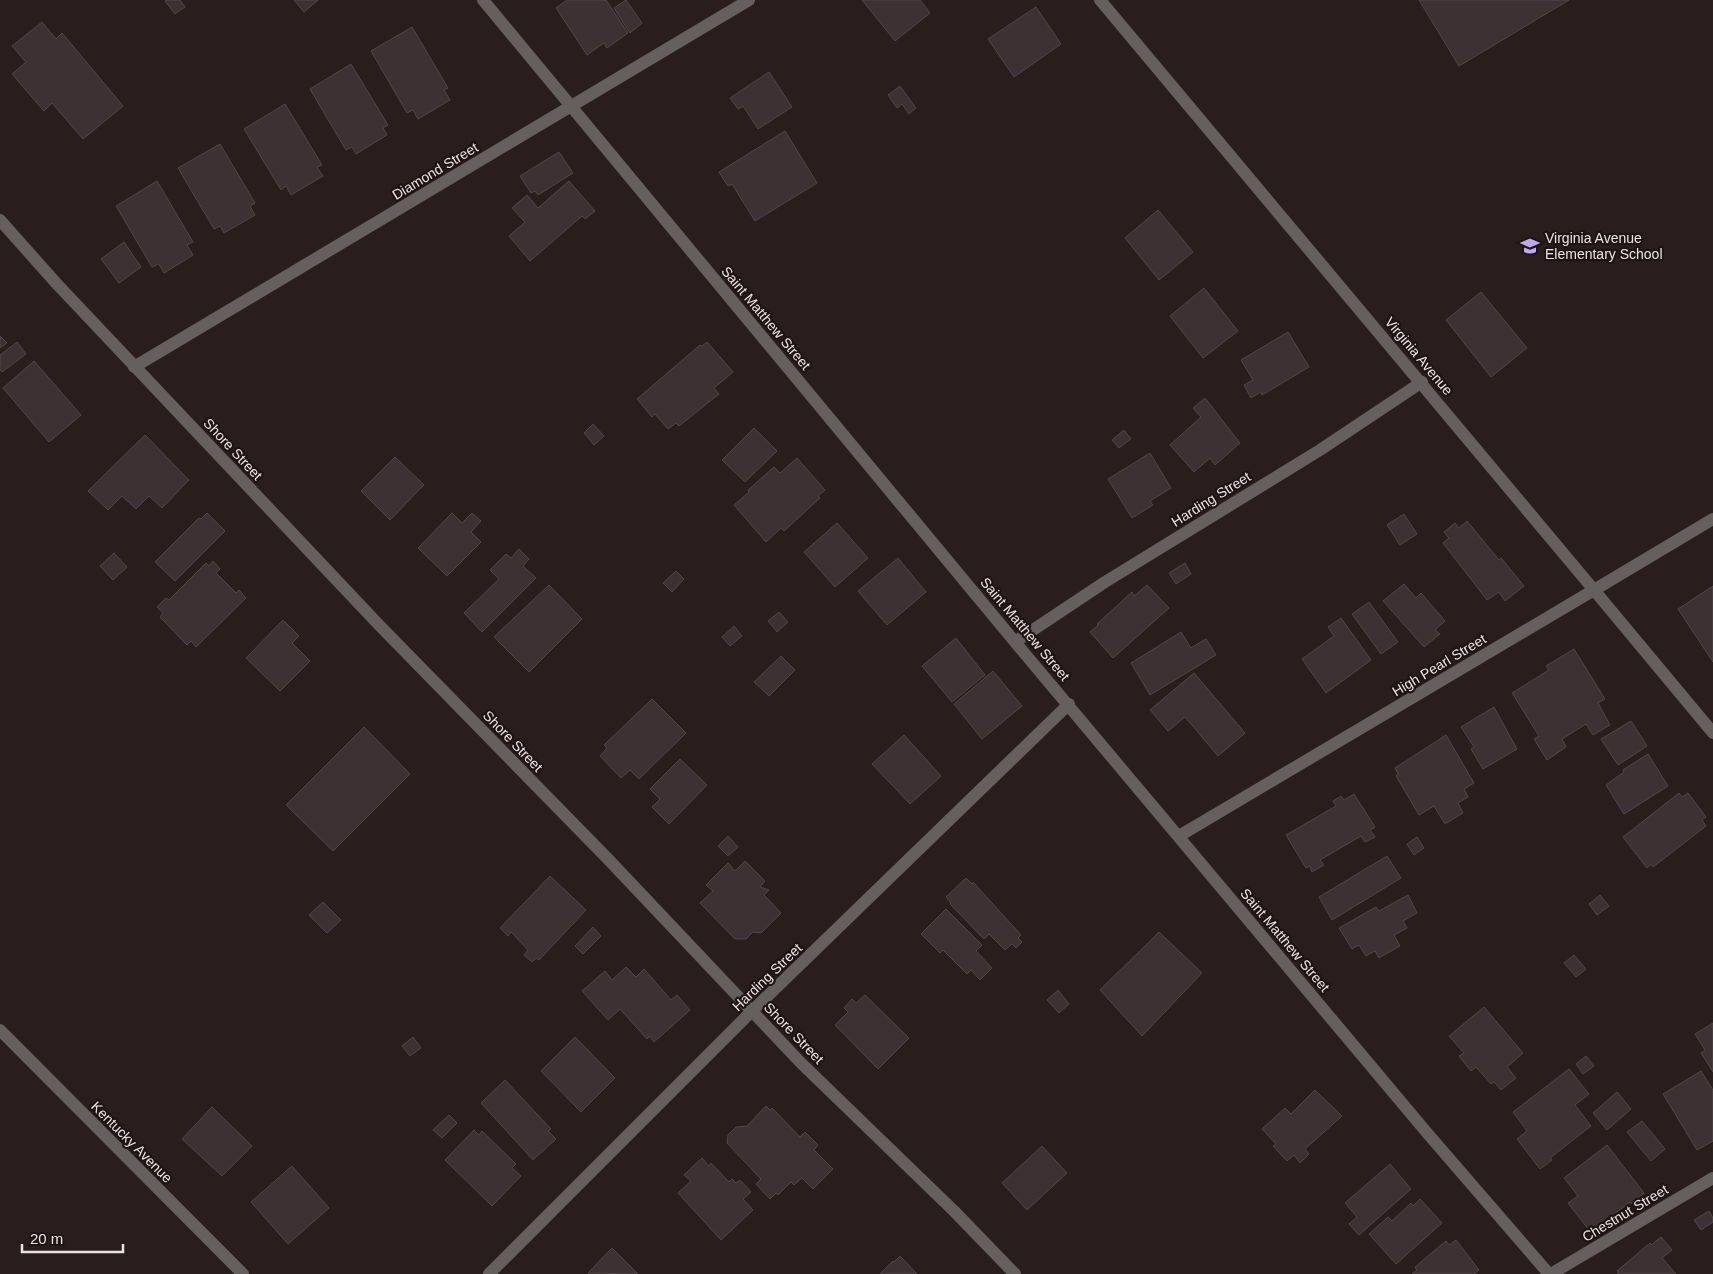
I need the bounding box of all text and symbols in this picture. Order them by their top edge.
street label: Diamond Street [389,139,481,203]
place label: Virginia Avenue Elementary School [1545,230,1663,262]
school or university icon: Virginia Avenue Elementary School [1519,235,1541,257]
street label: Saint Matthew Street [718,263,814,373]
street label: Virginia Avenue [1382,314,1456,398]
street label: Shore Street [200,415,266,483]
street label: Harding Street [1168,468,1254,530]
street label: Saint Matthew Street [977,574,1073,684]
street label: High Pearl Street [1389,631,1489,699]
street label: Shore Street [480,707,546,775]
street label: Saint Matthew Street [1237,885,1333,995]
street label: Harding Street [729,940,805,1014]
street label: Shore Street [761,999,827,1067]
street label: Kentucky Avenue [88,1098,176,1186]
street label: Chestnut Street [1579,1181,1671,1245]
scale bar [22,1222,124,1254]
text: 20 m [30,1230,63,1247]

